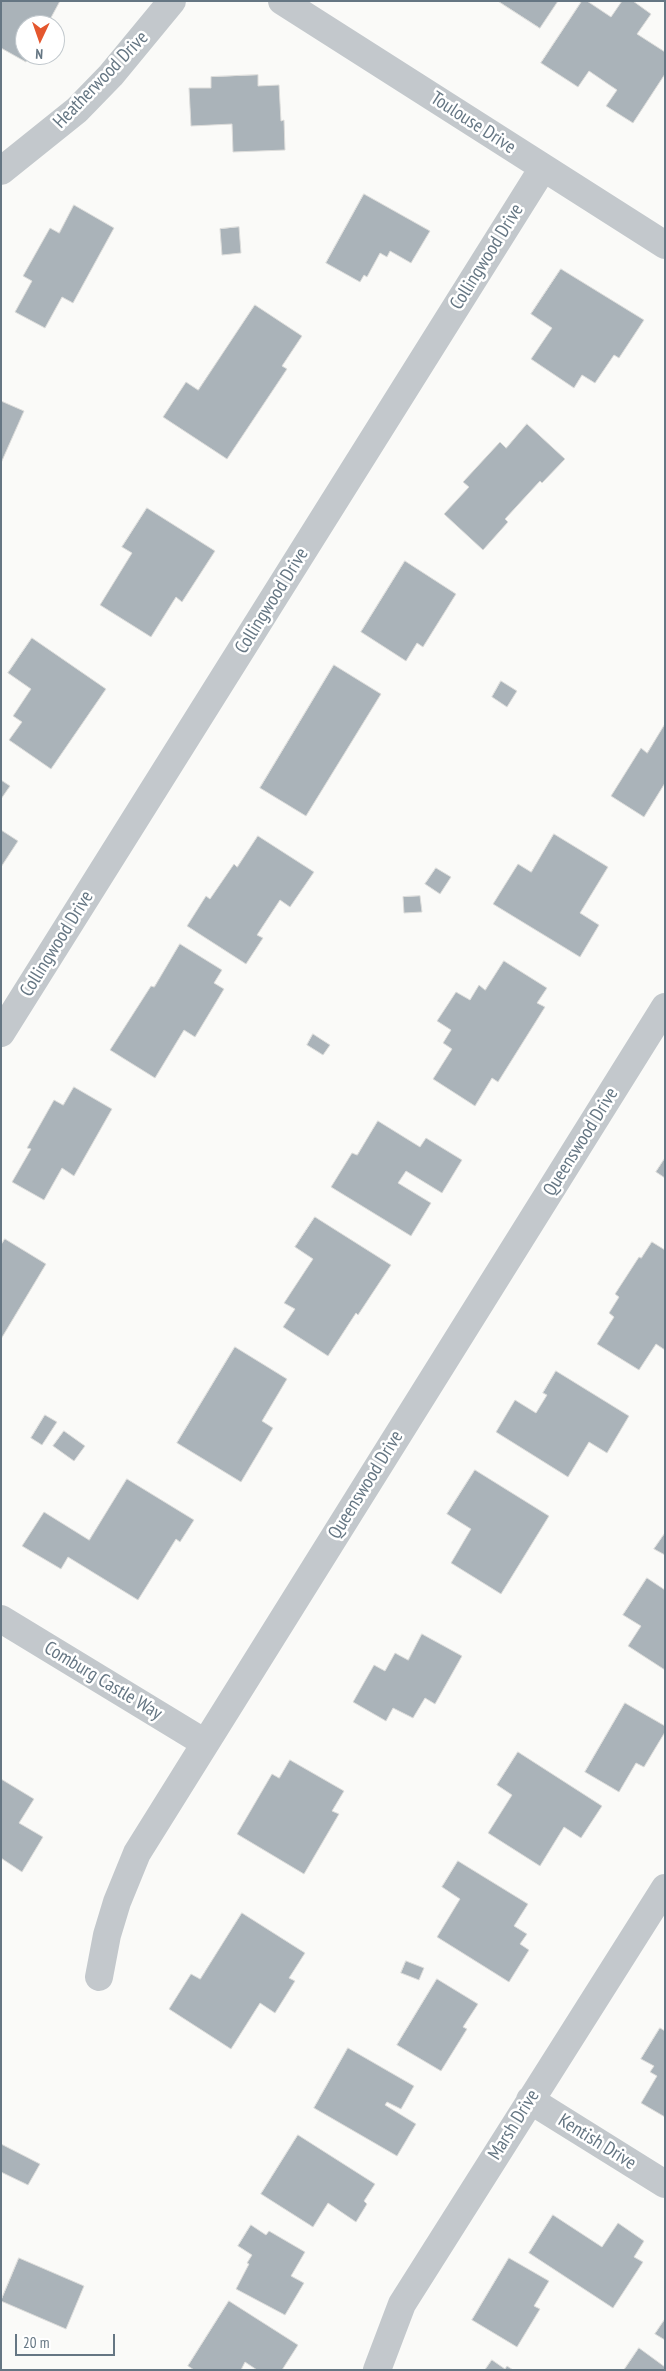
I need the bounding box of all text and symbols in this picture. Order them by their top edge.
north arrow [15,15,65,65]
street label: Heatherwood Drive [49,27,153,133]
text: N [35,45,44,63]
street label: Toulouse Drive [426,87,520,159]
street label: Collingwood Drive [446,200,528,314]
street label: Collingwood Drive [231,544,313,658]
street label: Collingwood Drive [16,887,98,1001]
street label: Queenswood Drive [539,1084,623,1200]
street label: Queenswood Drive [324,1427,408,1543]
street label: Comburg Castle Way [40,1637,166,1725]
street label: Marsh Drive [484,2086,544,2164]
street label: Kentish Drive [554,2109,640,2175]
scale bar [18,2324,118,2356]
text: 20 m [23,2333,49,2352]

